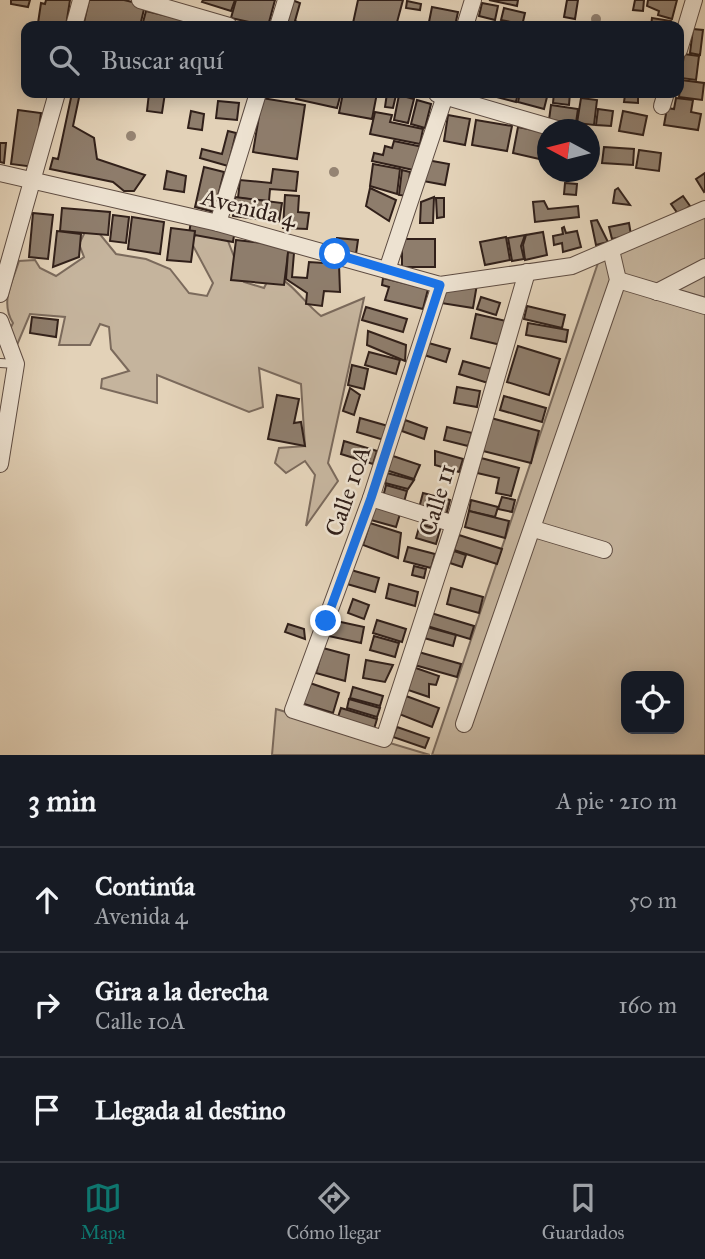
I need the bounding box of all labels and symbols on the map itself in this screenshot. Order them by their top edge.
north arrow [537,119,600,182]
street label: Avenida 4 [198,182,300,234]
route start [319,238,350,269]
street label: Calle 10A [319,442,377,540]
street label: Calle 11 [412,460,462,540]
route end [310,605,341,636]

